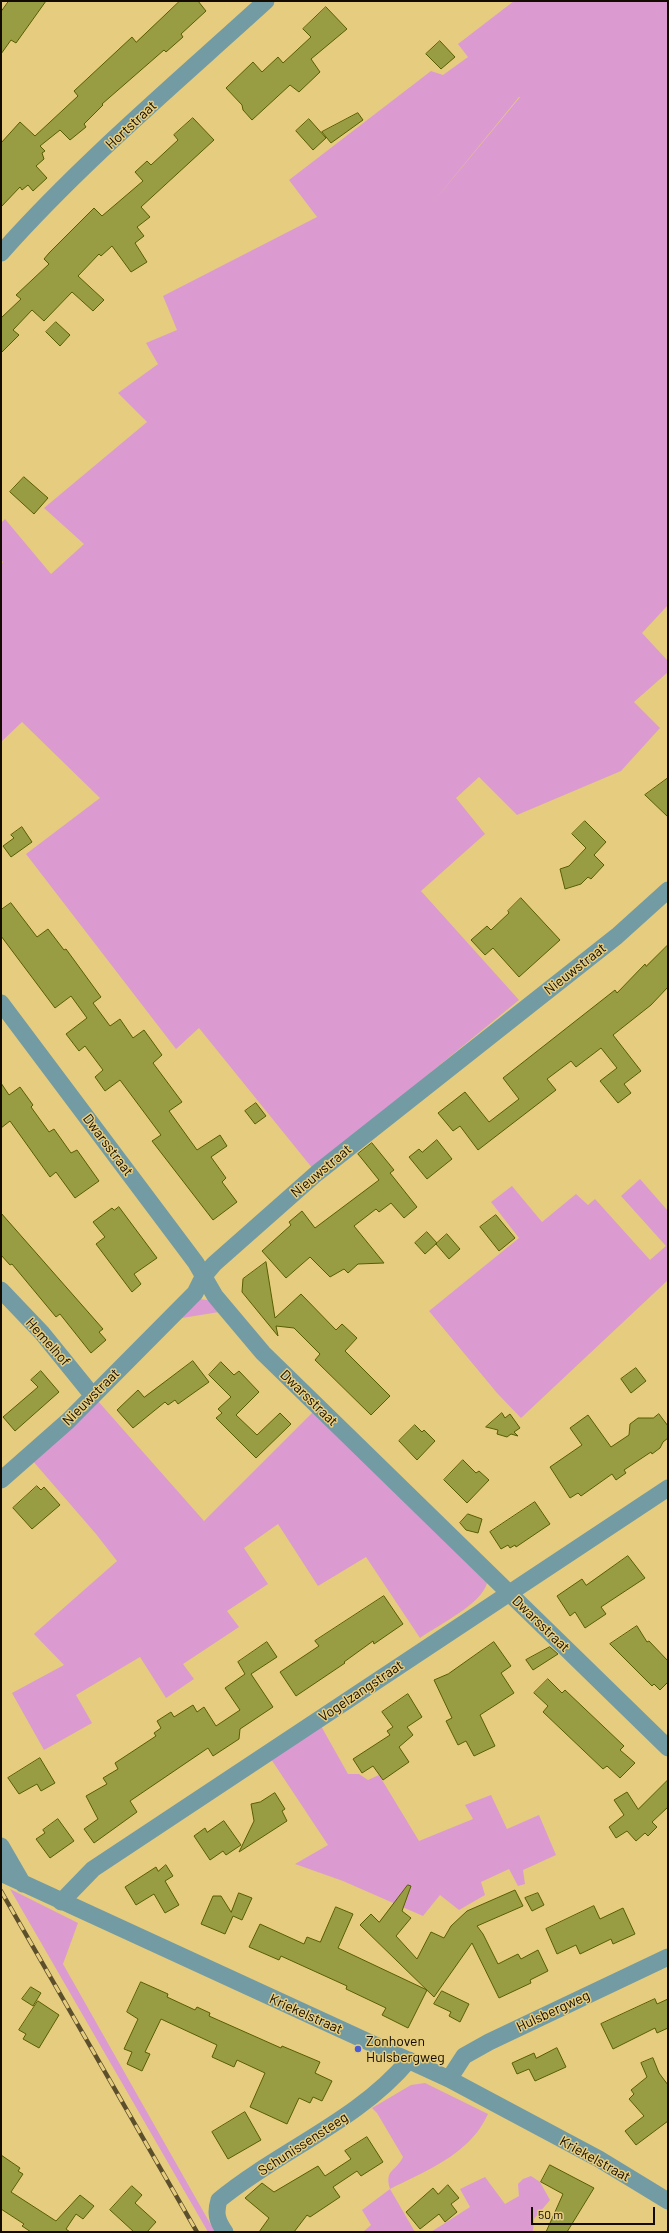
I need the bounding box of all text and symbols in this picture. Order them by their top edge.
street label: Hortstraat [102,97,160,153]
street label: Nieuwstraat [541,940,609,998]
street label: Dwarsstraat [79,1111,137,1179]
street label: Nieuwstraat [287,1141,355,1201]
street label: Hemelhof [22,1315,74,1369]
street label: Nieuwstraat [59,1365,123,1429]
street label: Dwarsstraat [277,1366,341,1430]
street label: Dwarsstraat [509,1592,573,1656]
street label: Vogelzangstraat [316,1657,406,1725]
street label: Hulsbergweg [514,1987,592,2035]
street label: Kriekelstraat [267,1990,345,2038]
place label: Zonhoven Hulsbergweg [366,2033,445,2066]
marker: Zonhoven Hulsbergweg [353,2044,363,2054]
street label: Schunissensteeg [255,2109,351,2179]
street label: Kriekelstraat [557,2133,633,2185]
scale bar [533,2199,657,2225]
text: 50 m [538,2207,563,2221]

